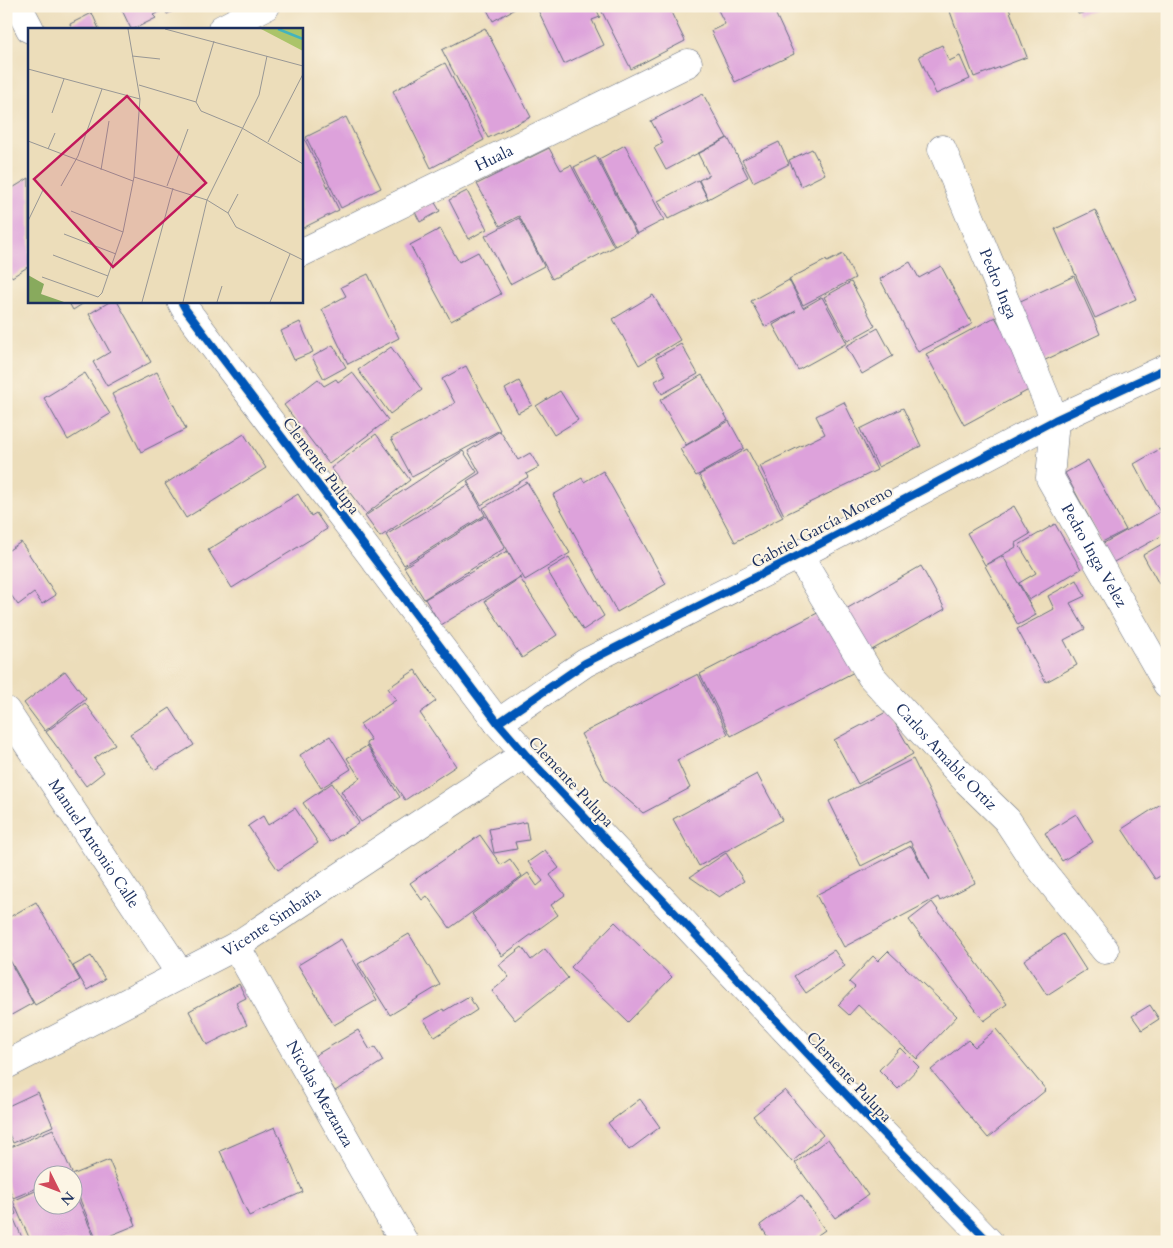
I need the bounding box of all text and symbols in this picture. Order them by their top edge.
inset map [28,28,302,302]
street label: Huala [471,140,517,177]
street label: Pedro Inga [974,245,1023,322]
street label: Clemente Pulupa [277,413,365,519]
street label: Gabriel García Moreno [747,480,897,574]
street label: Pedro Inga Velez [1056,500,1132,612]
street label: Carlos Amable Ortiz [890,698,1002,815]
street label: Clemente Pulupa [523,732,619,832]
street label: Manuel Antonio Calle [43,775,145,912]
street label: Vicente Simbaña [218,881,326,962]
street label: Clemente Pulupa [801,1027,897,1127]
street label: Nicolas Meztanza [281,1036,359,1151]
north arrow [32,1166,82,1216]
text: N [56,1187,78,1209]

